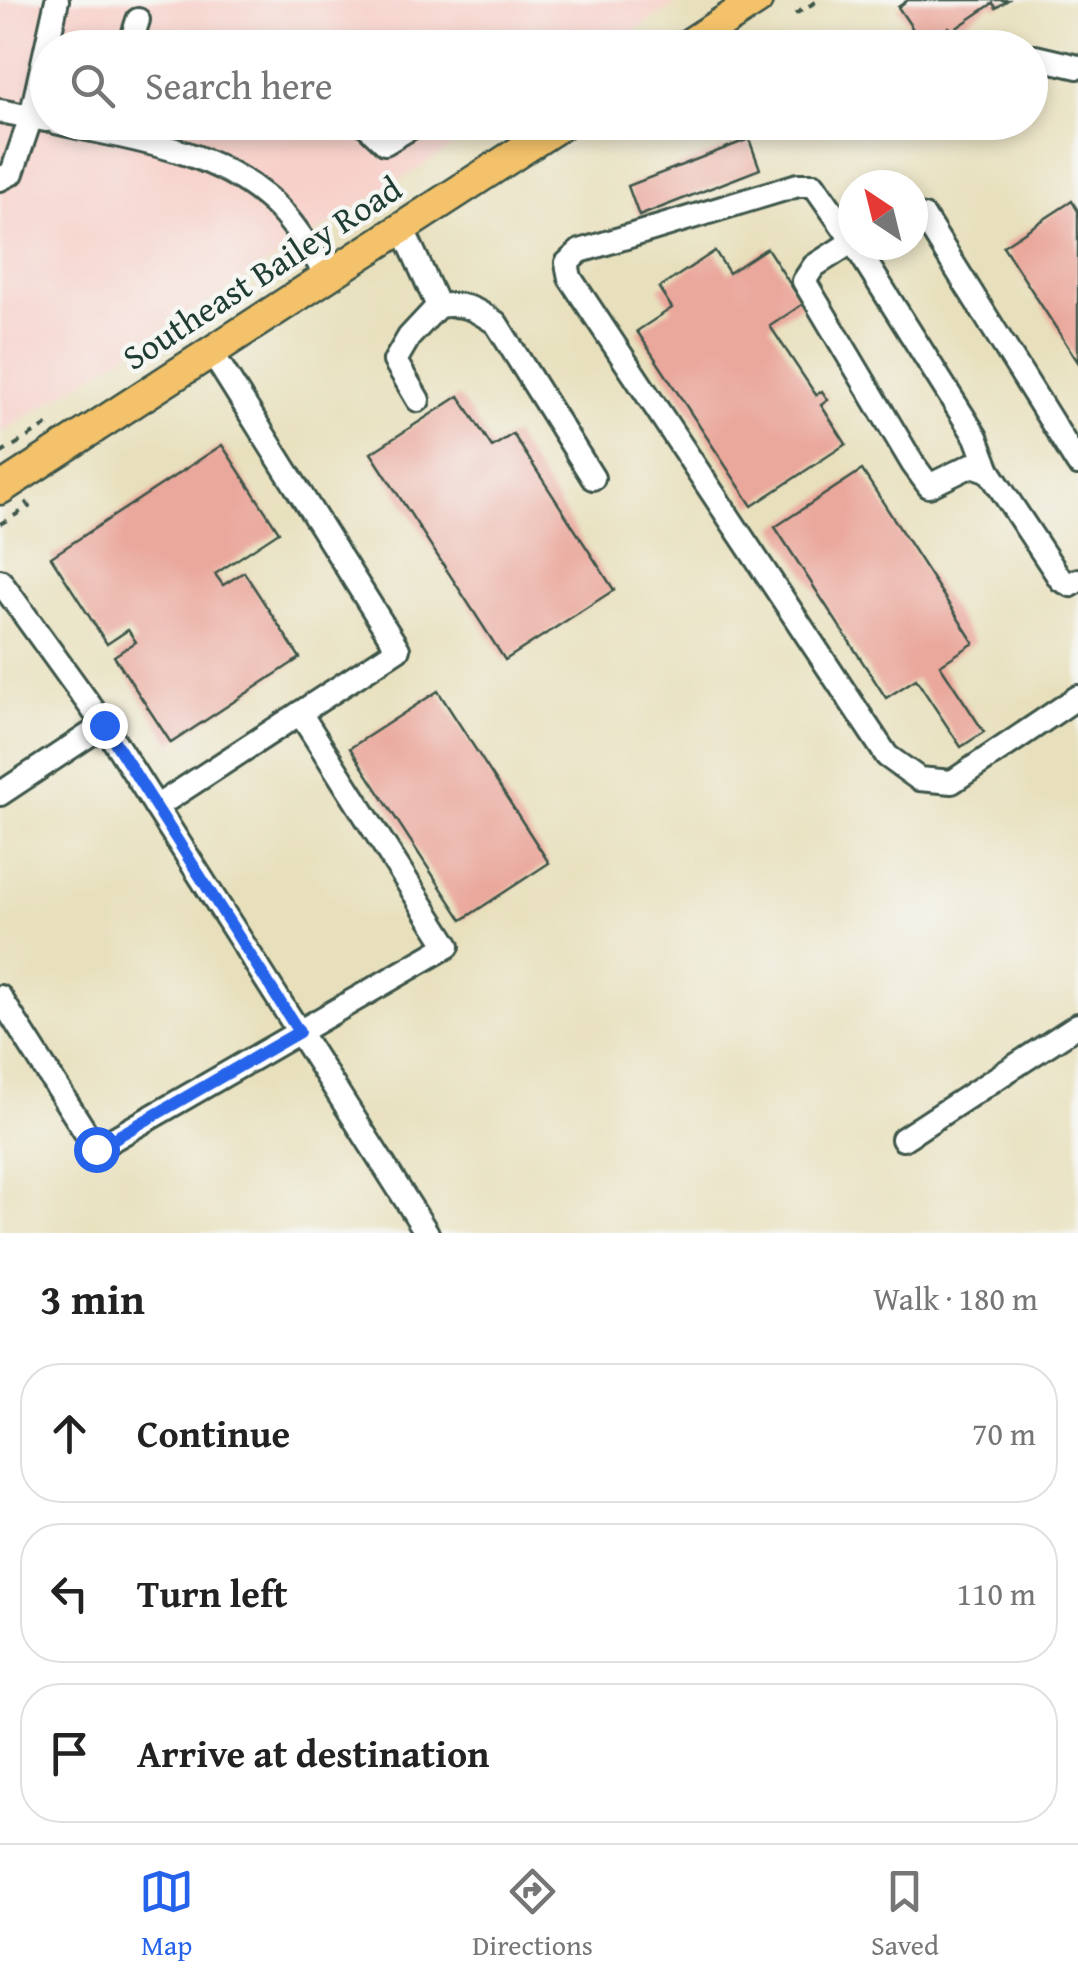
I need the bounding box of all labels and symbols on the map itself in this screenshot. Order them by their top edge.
street label: Southeast Bailey Road [112,163,412,382]
north arrow [838,170,928,260]
route end [82,703,128,749]
route start [74,1127,120,1173]

